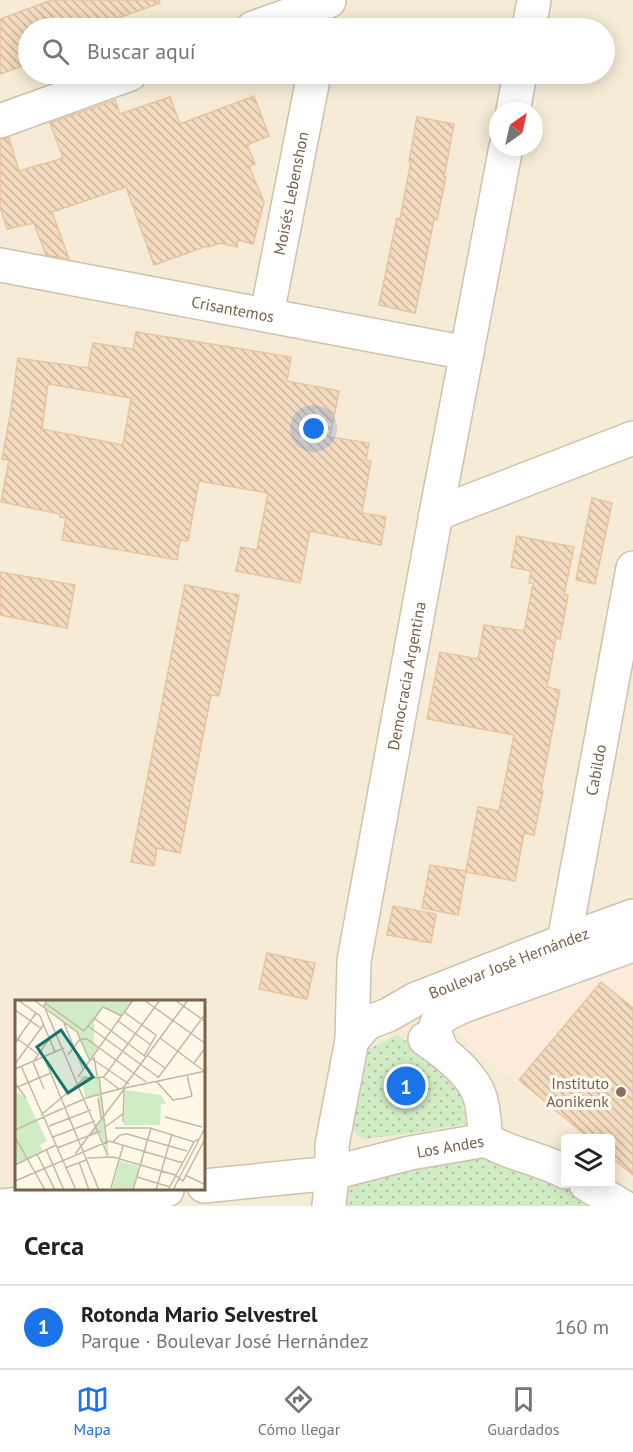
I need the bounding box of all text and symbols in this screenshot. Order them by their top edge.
search box [18,18,615,84]
icon: search [39,35,72,68]
text: Buscar aquí [87,37,196,65]
north arrow [489,102,543,156]
street label: Moisés Lebenshon [269,130,312,257]
street label: Crisantemos [190,291,276,327]
your location [299,414,328,443]
street label: Democracia Argentina [383,600,430,752]
street label: Cabildo [581,743,610,797]
street label: Boulevar José Hernández [426,923,592,1003]
inset map [15,1000,206,1191]
pin: 1 [386,1064,426,1108]
place label: Instituto Aonikenk [546,1073,609,1111]
marker: Instituto Aonikenk [614,1085,628,1099]
street label: Los Andes [415,1130,486,1162]
map controls [561,1134,615,1188]
button: layers [561,1134,615,1188]
text: Cerca [24,1229,84,1262]
text: Rotonda Mario Selvestrel [81,1300,317,1328]
text: 1 [38,1314,49,1340]
text: 160 m [555,1314,609,1340]
text: Parque · Boulevar José Hernández [81,1328,369,1354]
tab: Mapa [74,1383,111,1439]
tab: Cómo llegar [258,1383,340,1439]
tab: Guardados [487,1383,559,1439]

